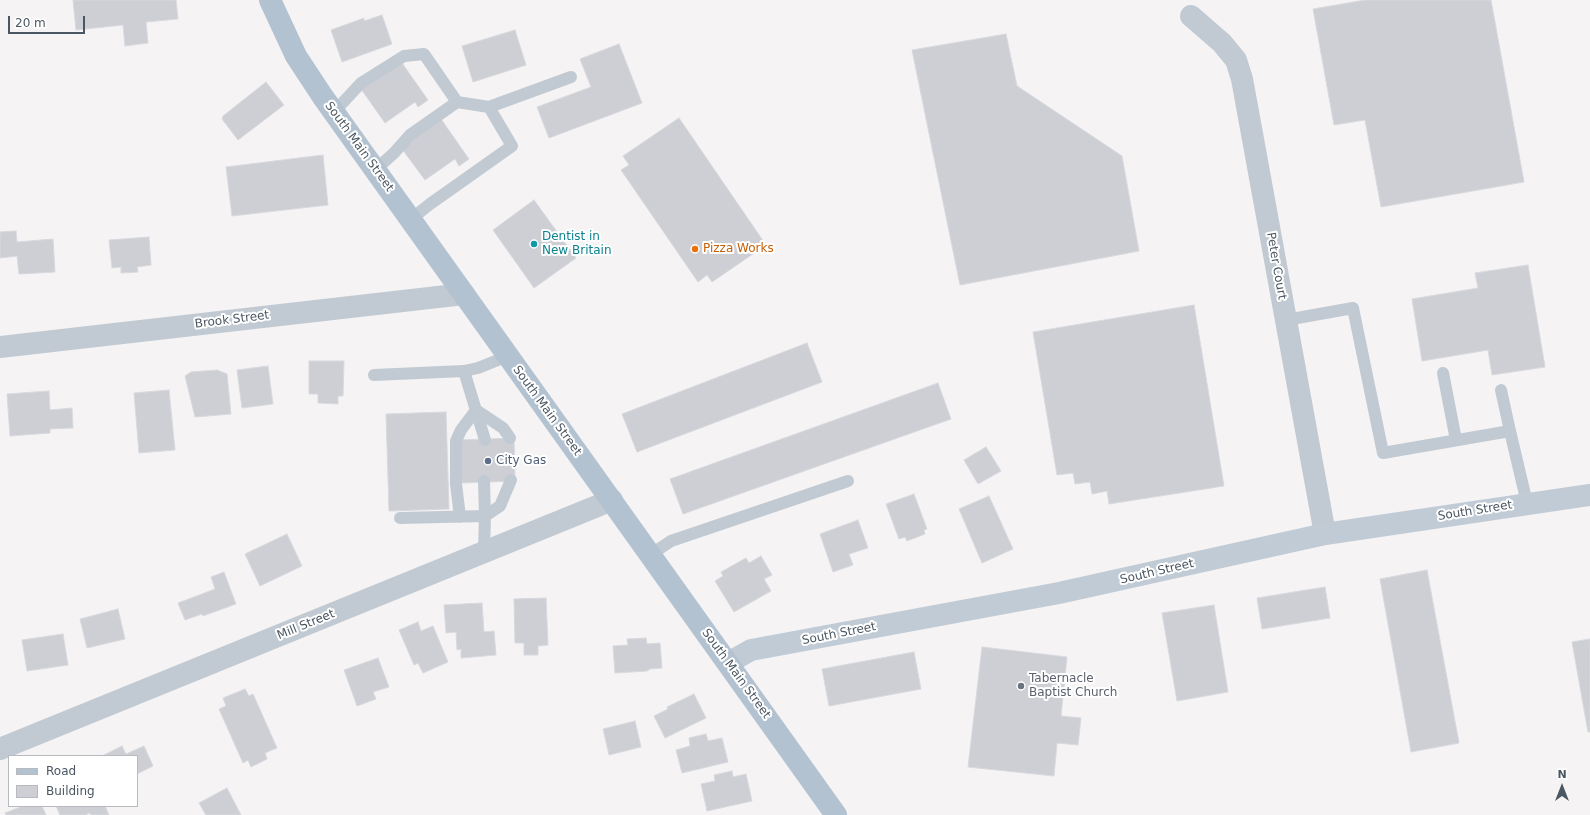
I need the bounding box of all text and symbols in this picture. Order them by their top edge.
scale bar [10,8,87,34]
text: 20 m [15,16,46,30]
street label: South Main Street [322,99,396,195]
place label: Dentist in New Britain [542,230,611,258]
street label: Peter Court [1263,231,1289,301]
marker: Dentist in New Britain [529,239,539,249]
place label: Pizza Works [703,242,774,256]
marker: Pizza Works [690,244,700,254]
street label: Brook Street [194,308,270,332]
street label: South Main Street [510,363,584,459]
place label: City Gas [496,454,546,468]
marker: City Gas [483,456,493,466]
street label: South Street [1437,498,1513,524]
street label: South Street [1119,557,1195,587]
street label: Mill Street [275,607,337,643]
street label: South Street [801,620,877,648]
street label: South Main Street [699,626,773,722]
place label: Tabernacle Baptist Church [1029,672,1117,700]
marker: Tabernacle Baptist Church [1016,681,1026,691]
legend [8,755,138,807]
text: Road [46,764,76,778]
north arrow [1542,767,1582,807]
text: N [1557,768,1567,781]
text: Building [46,784,95,798]

